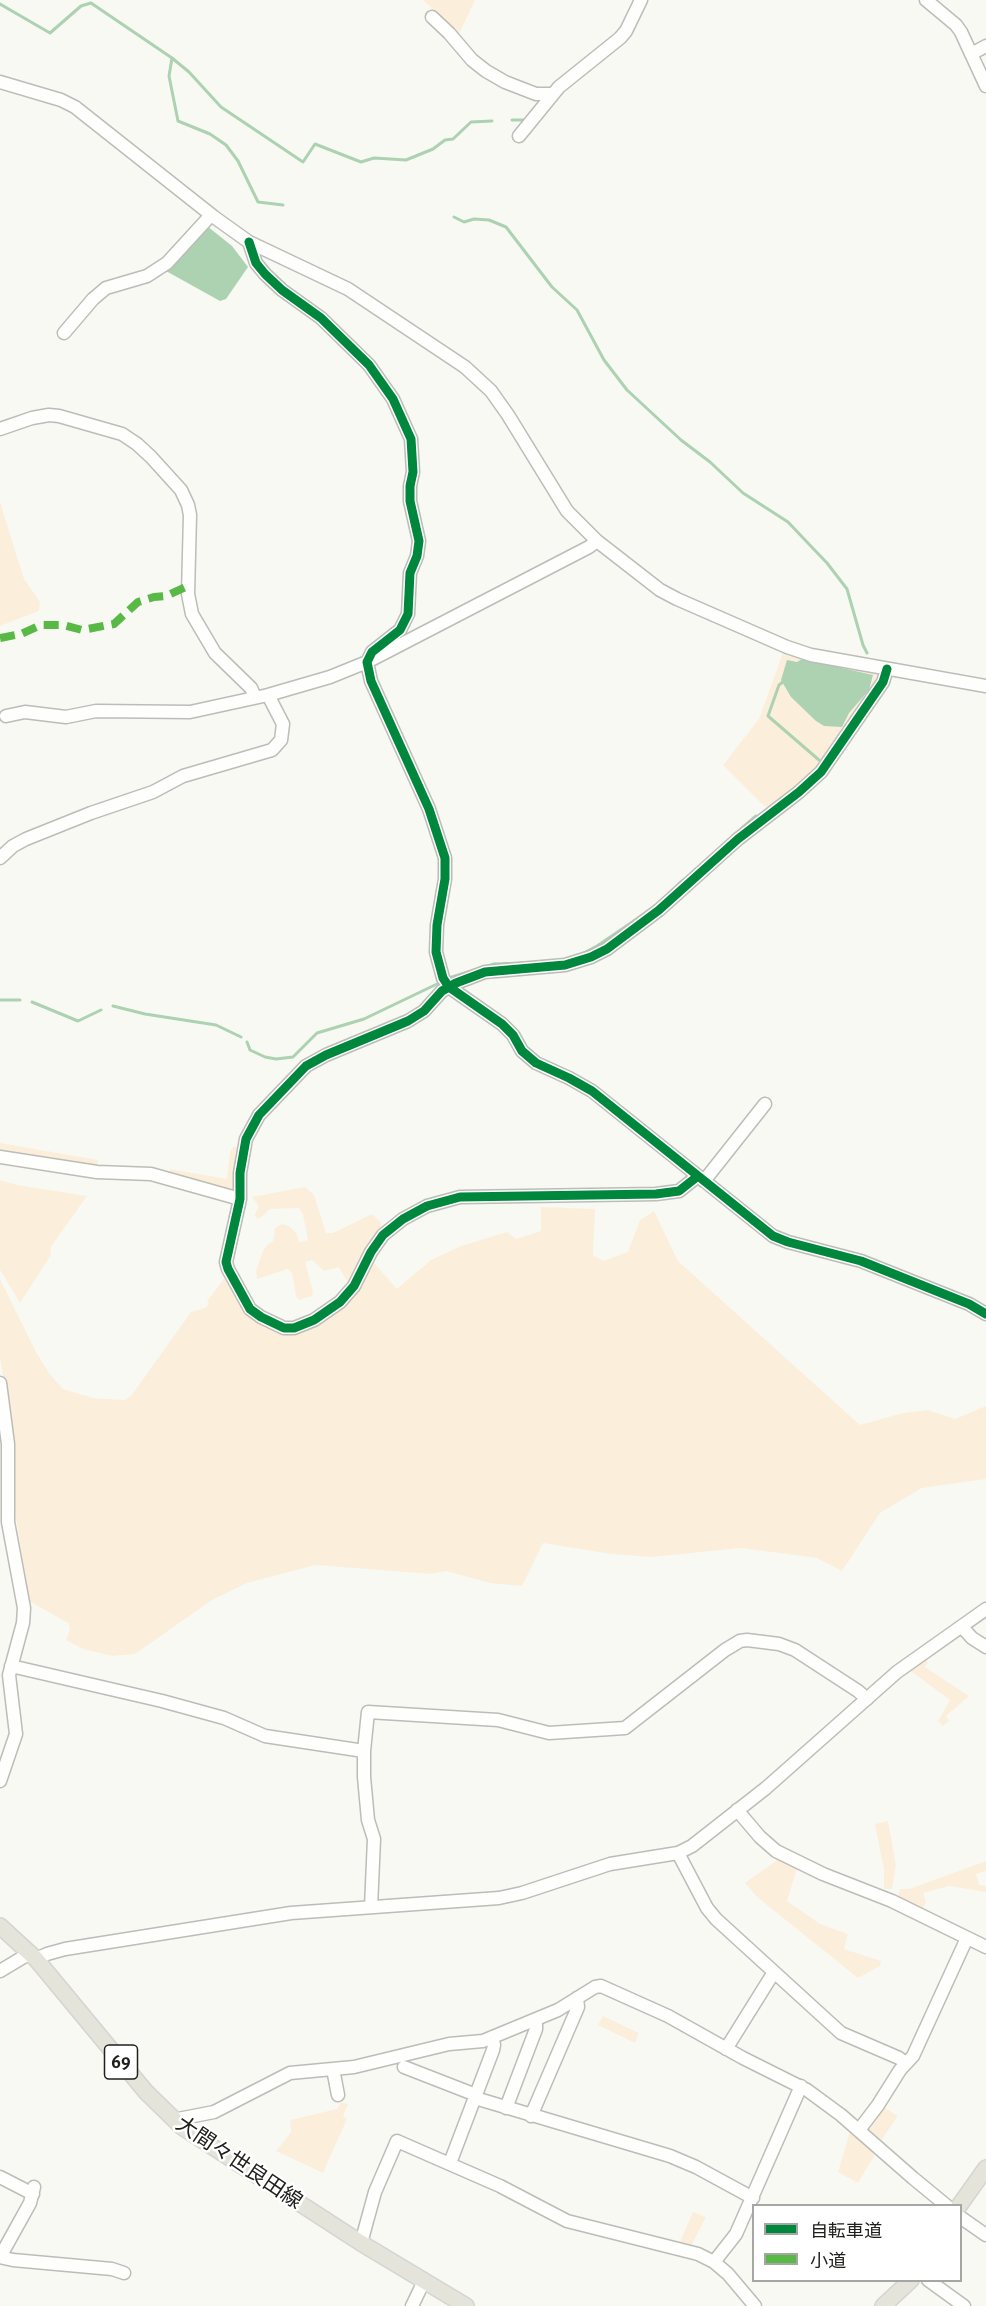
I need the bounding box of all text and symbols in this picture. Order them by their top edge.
road number: 69 [104,2045,138,2079]
street label: 大間々世良田線 [171,2111,307,2215]
legend [752,2204,962,2282]
text: 自転車道 [810,2223,882,2241]
text: 小道 [810,2253,846,2271]

